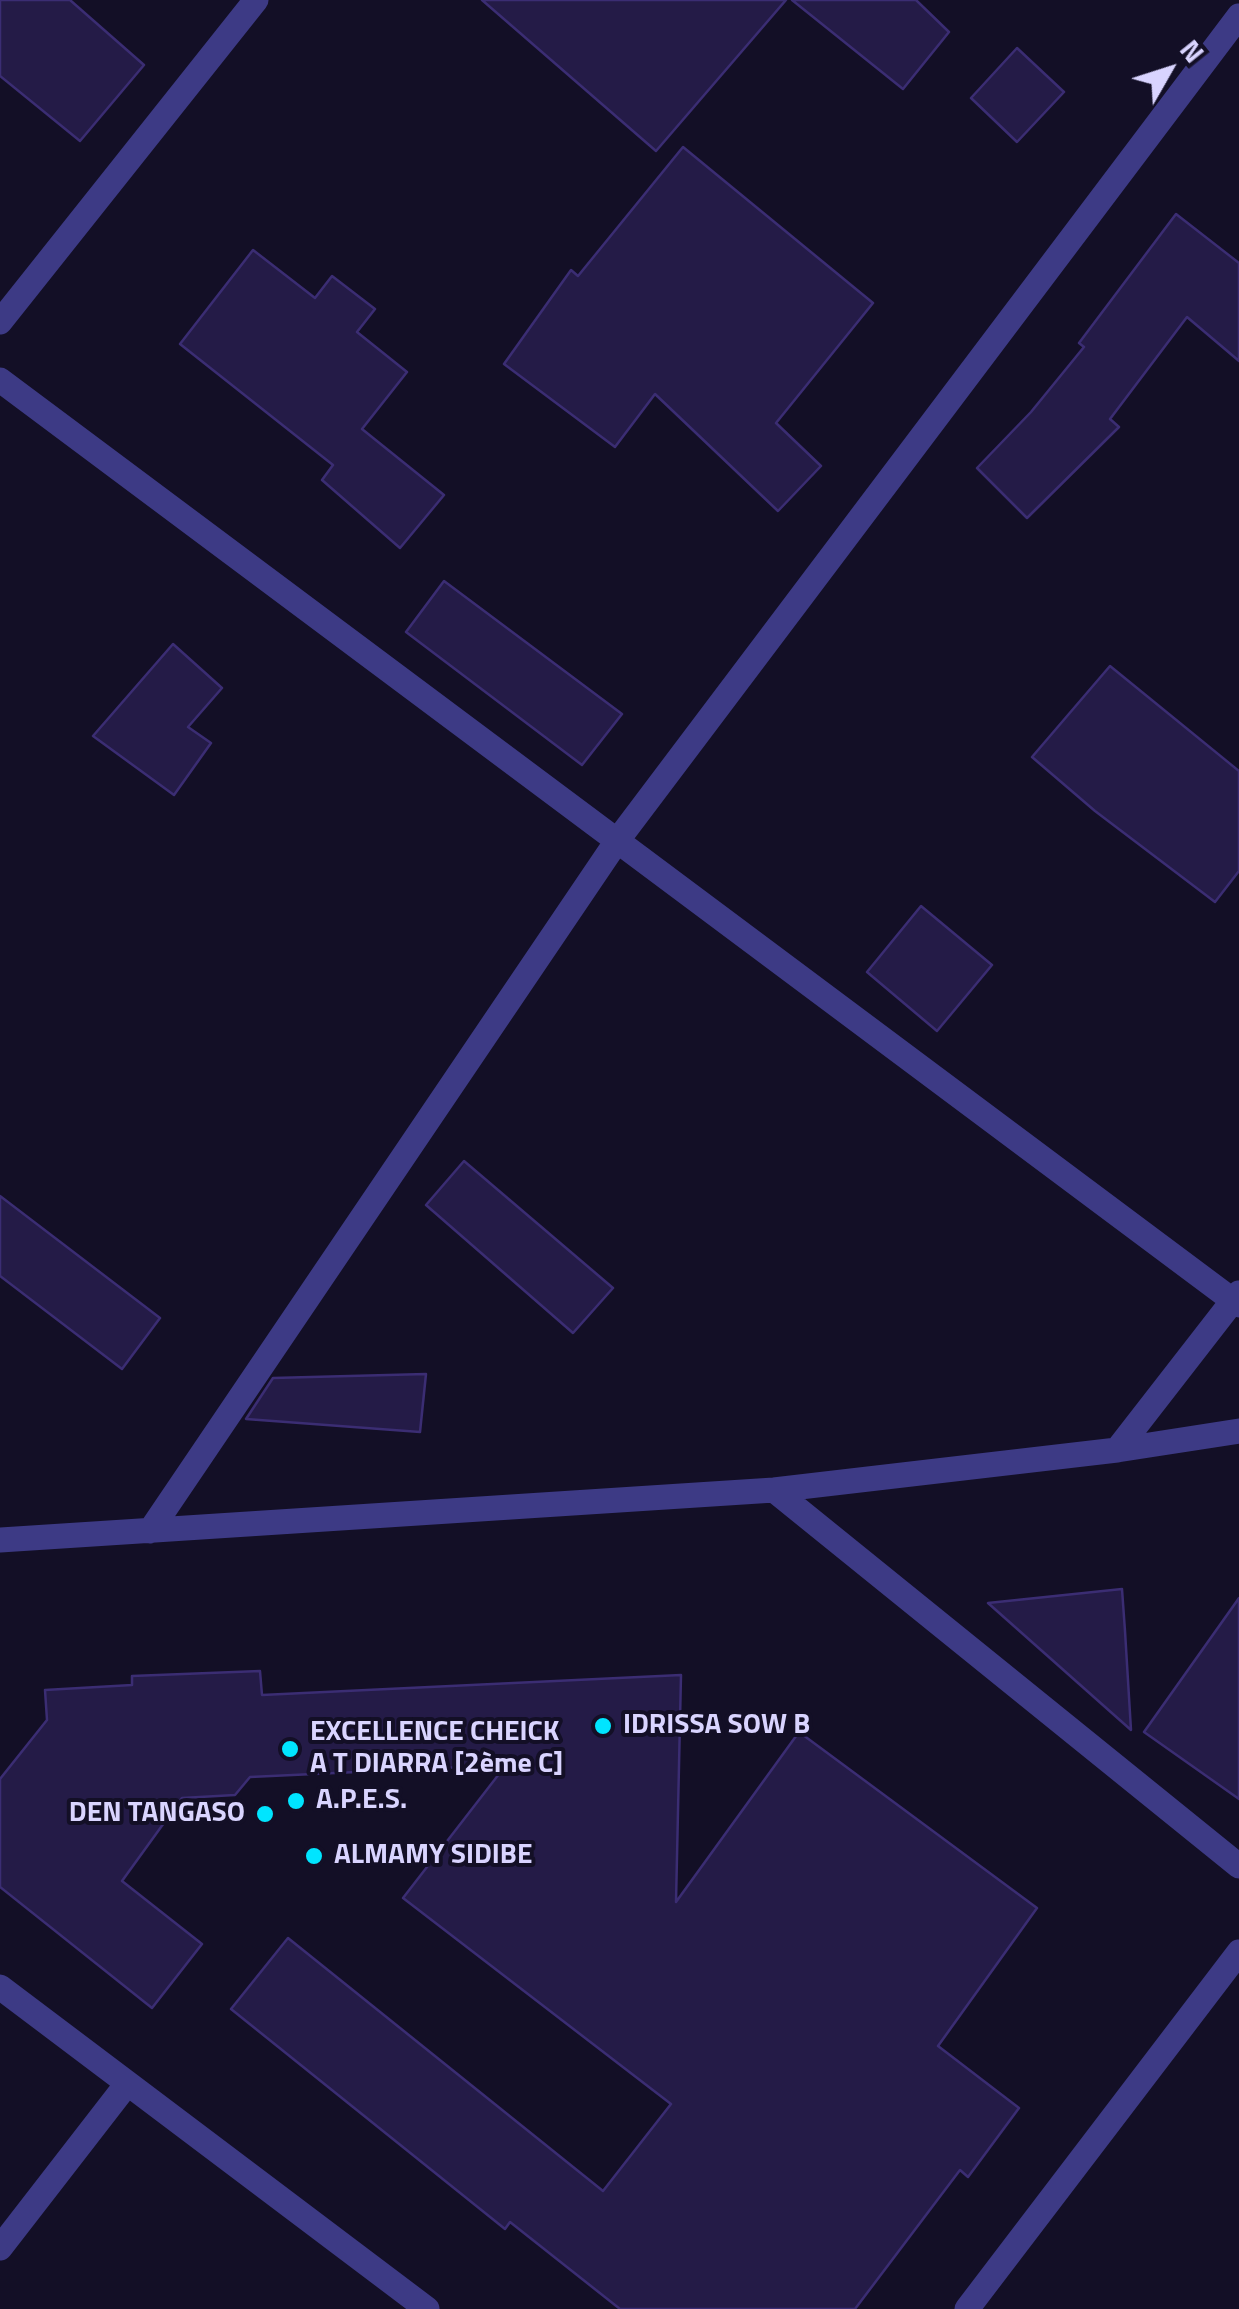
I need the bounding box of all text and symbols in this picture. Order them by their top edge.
north arrow [1119,20,1219,120]
text: N [1170,30,1216,72]
place label: IDRISSA SOW B [623,1709,810,1743]
marker: IDRISSA SOW B [592,1715,614,1737]
place label: EXCELLENCE CHEICK A T DIARRA [2ème C] [310,1716,563,1782]
marker: EXCELLENCE CHEICK A T DIARRA [2ème C] [279,1738,301,1760]
place label: A.P.E.S. [316,1784,407,1818]
marker: A.P.E.S. [285,1790,307,1812]
place label: DEN TANGASO [69,1797,245,1831]
marker: DEN TANGASO [254,1803,276,1825]
place label: ALMAMY SIDIBE [334,1839,532,1873]
marker: ALMAMY SIDIBE [303,1845,325,1867]

